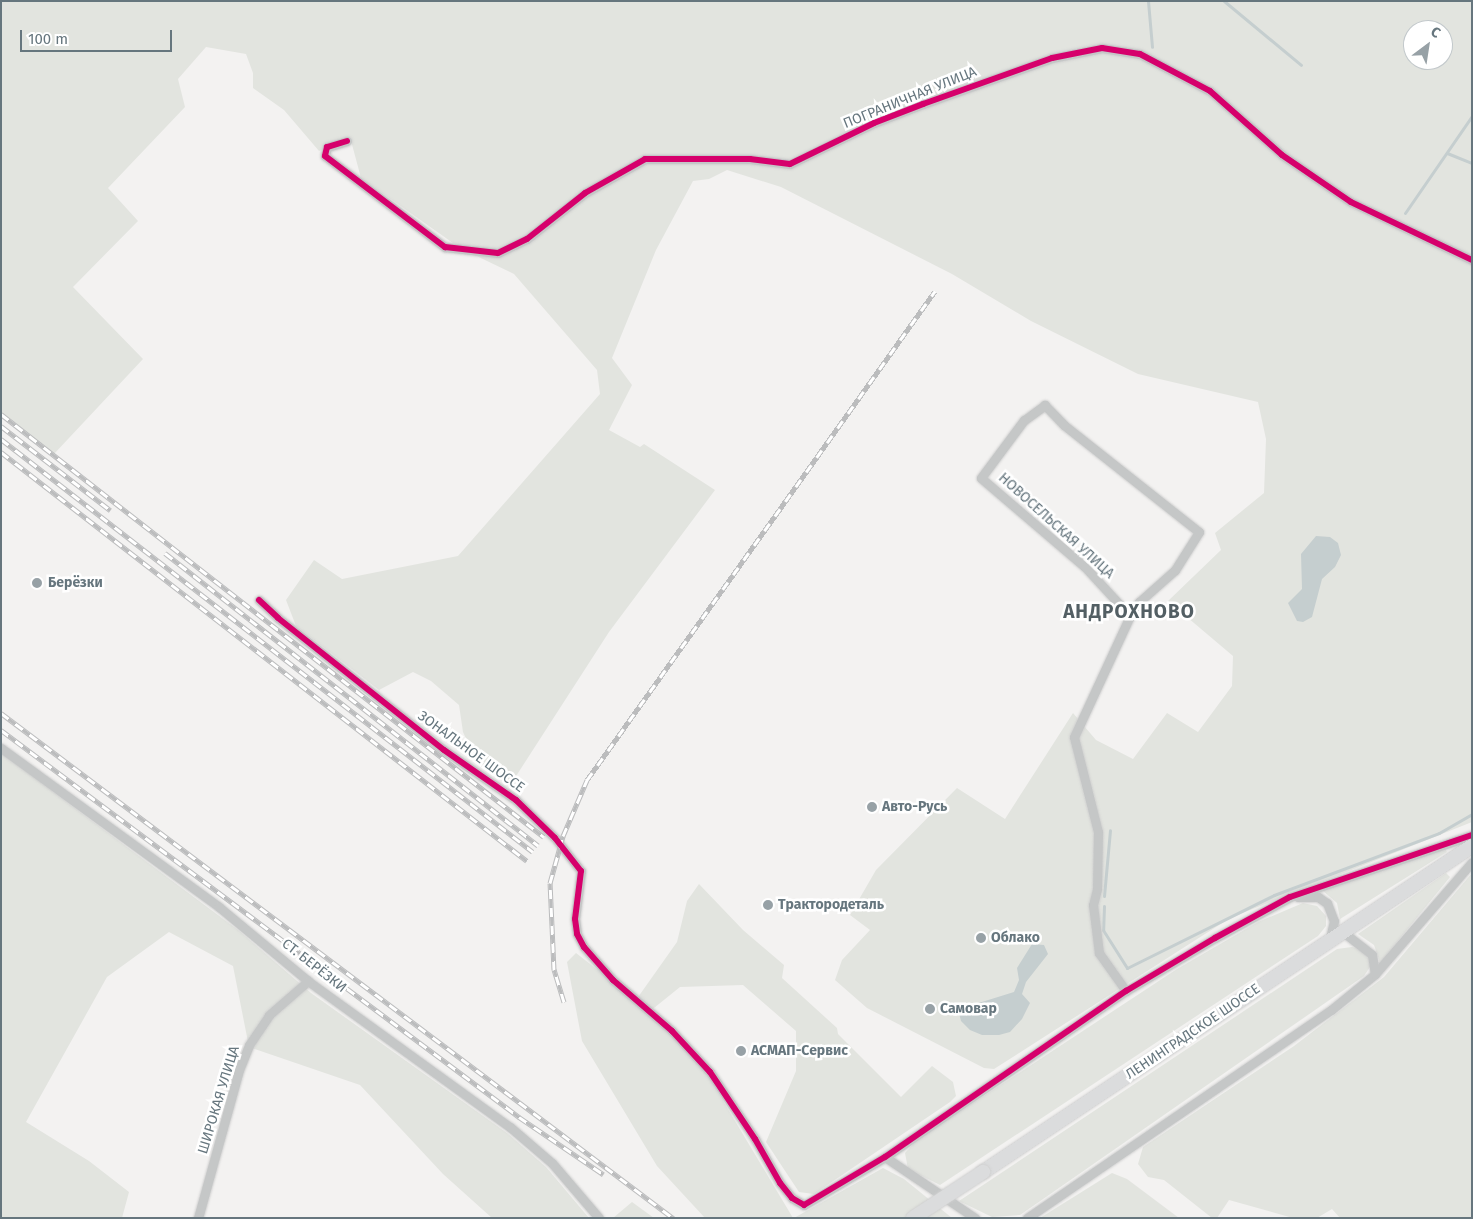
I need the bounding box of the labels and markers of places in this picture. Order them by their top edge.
place label: Берёзки [48,575,103,591]
marker: Берёзки [30,576,44,590]
place label: Авто-Русь [882,799,947,815]
marker: Авто-Русь [866,801,878,813]
place label: Трактородеталь [778,897,884,913]
marker: Трактородеталь [762,899,774,911]
place label: Облако [991,930,1040,946]
marker: Облако [975,932,987,944]
place label: Самовар [940,1001,997,1017]
marker: Самовар [924,1003,936,1015]
place label: АСМАП-Сервис [751,1043,848,1059]
marker: АСМАП-Сервис [735,1045,747,1057]

